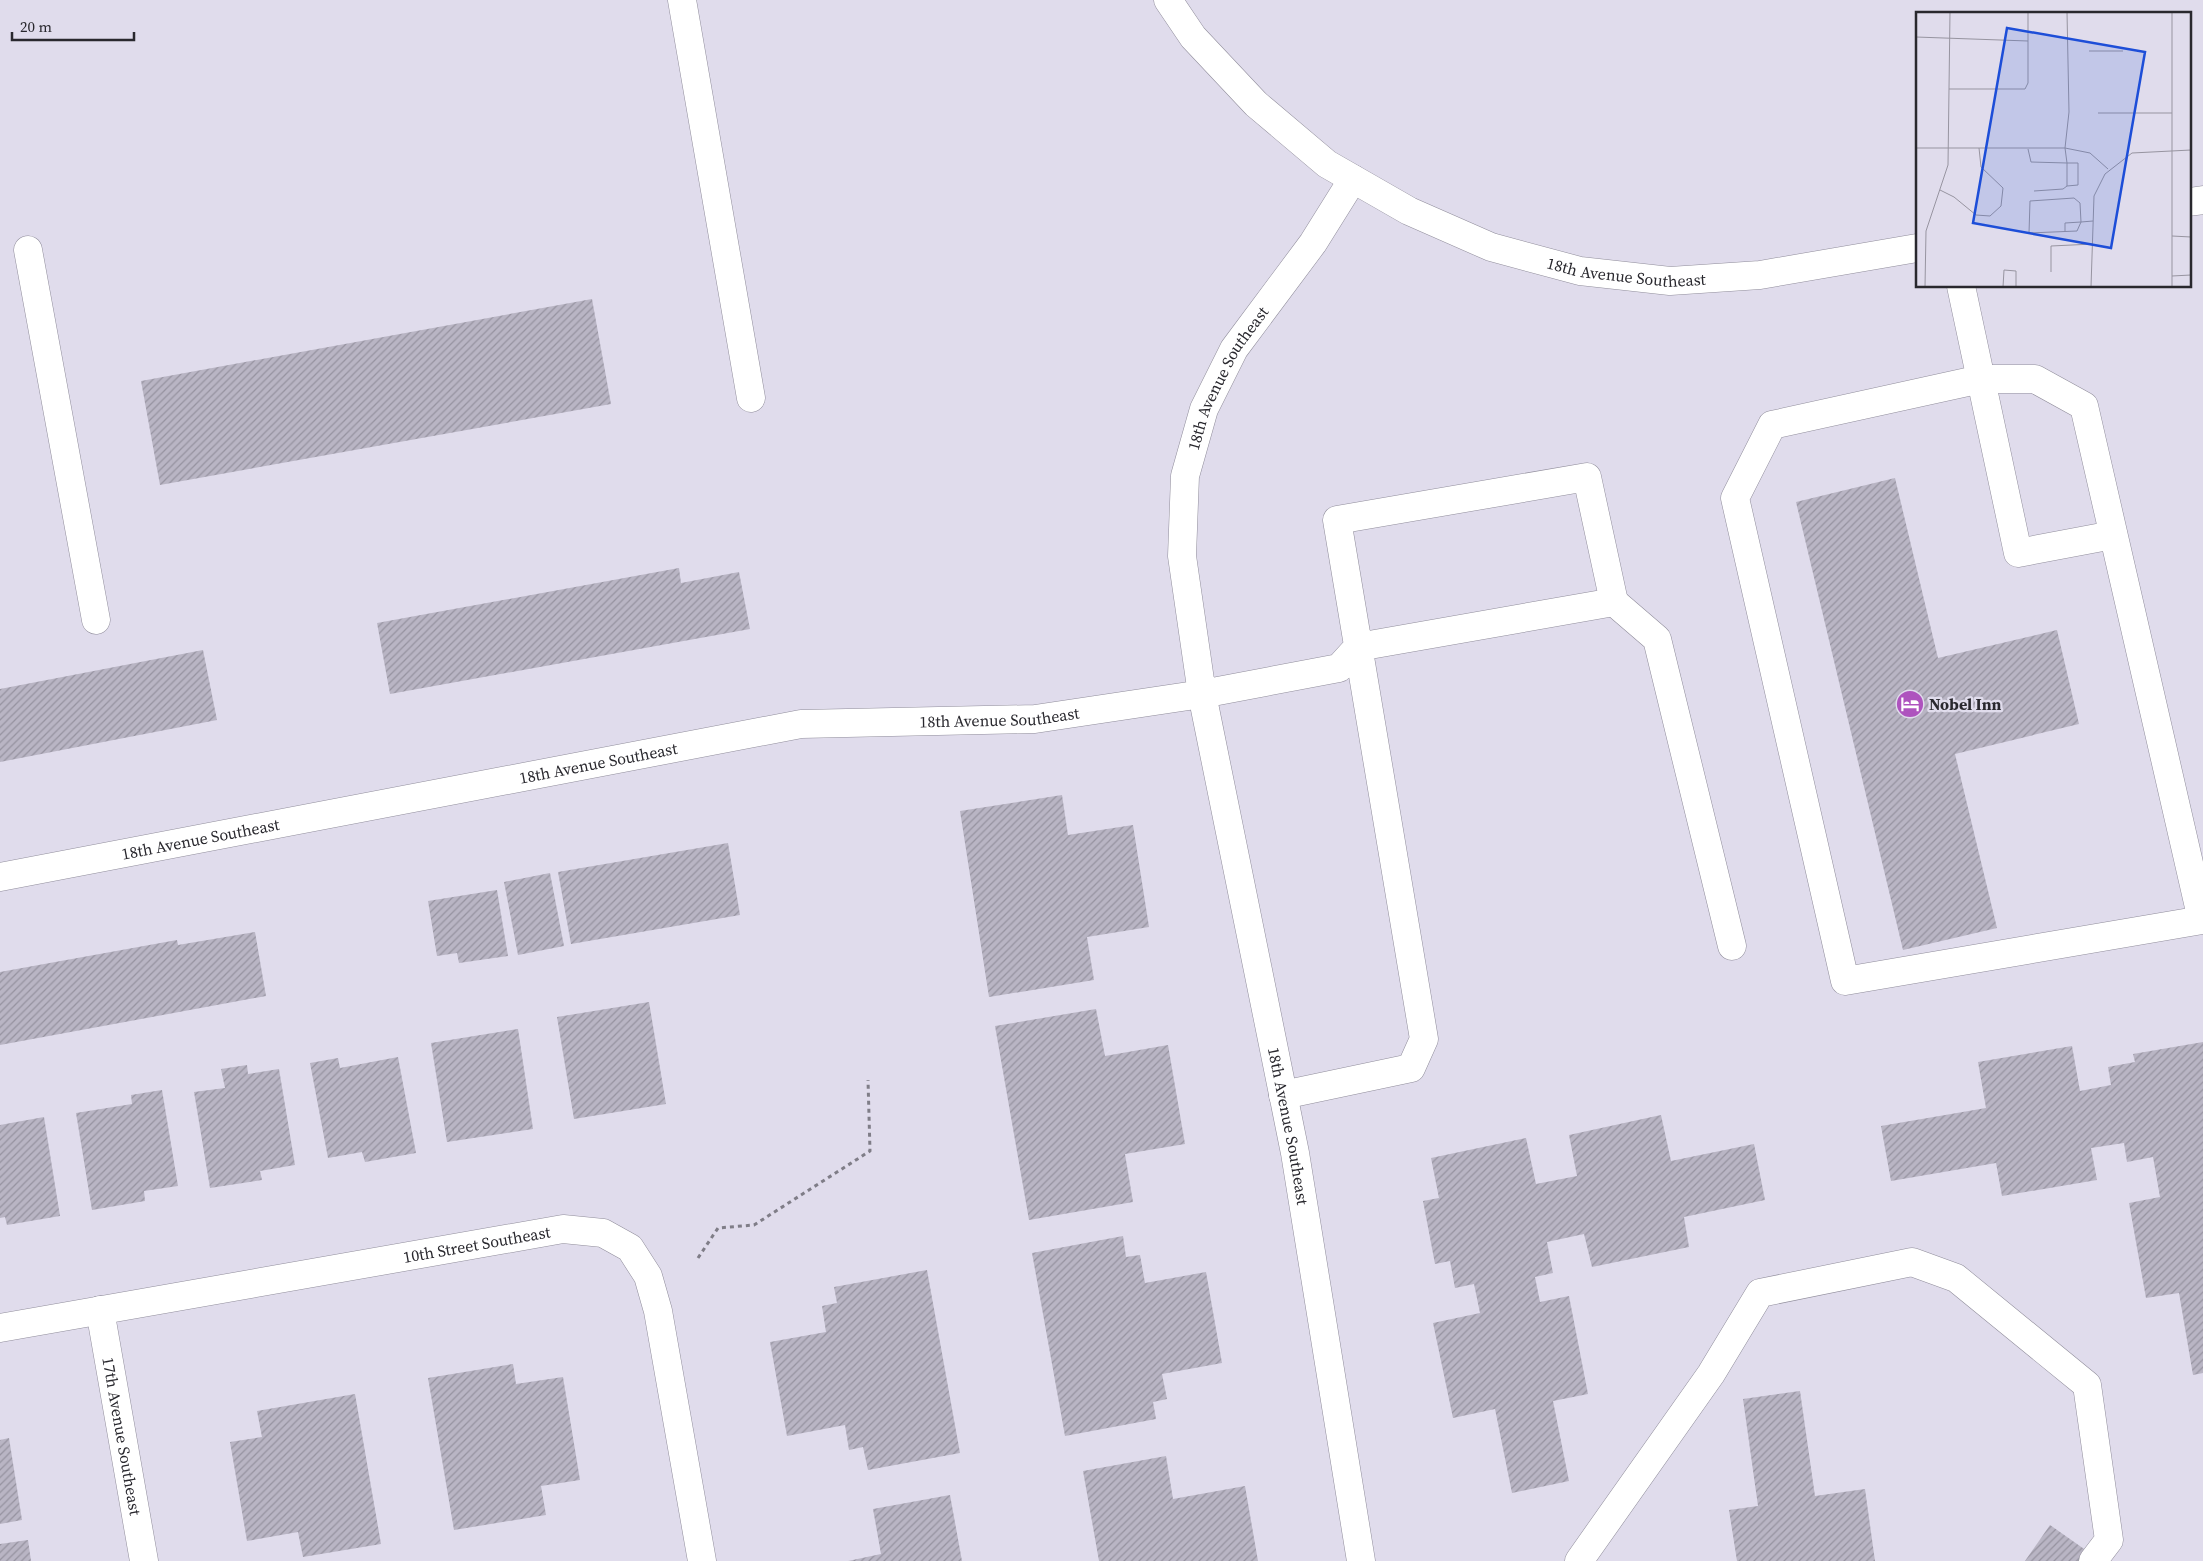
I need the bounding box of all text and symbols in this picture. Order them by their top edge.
scale bar [12,10,135,42]
inset map [1916,12,2190,288]
text: 20 m [20,16,52,37]
street label: 18th Avenue Southeast [1544,252,1707,292]
street label: 18th Avenue Southeast [1182,301,1274,453]
hotel icon: Nobel Inn [1895,689,1925,719]
place label: Nobel Inn [1929,693,2002,715]
street label: 18th Avenue Southeast [919,701,1081,732]
street label: 18th Avenue Southeast [517,737,680,789]
street label: 18th Avenue Southeast [120,813,282,865]
street label: 18th Avenue Southeast [1263,1045,1314,1207]
street label: 10th Street Southeast [401,1220,553,1268]
street label: 17th Avenue Southeast [97,1355,147,1518]

